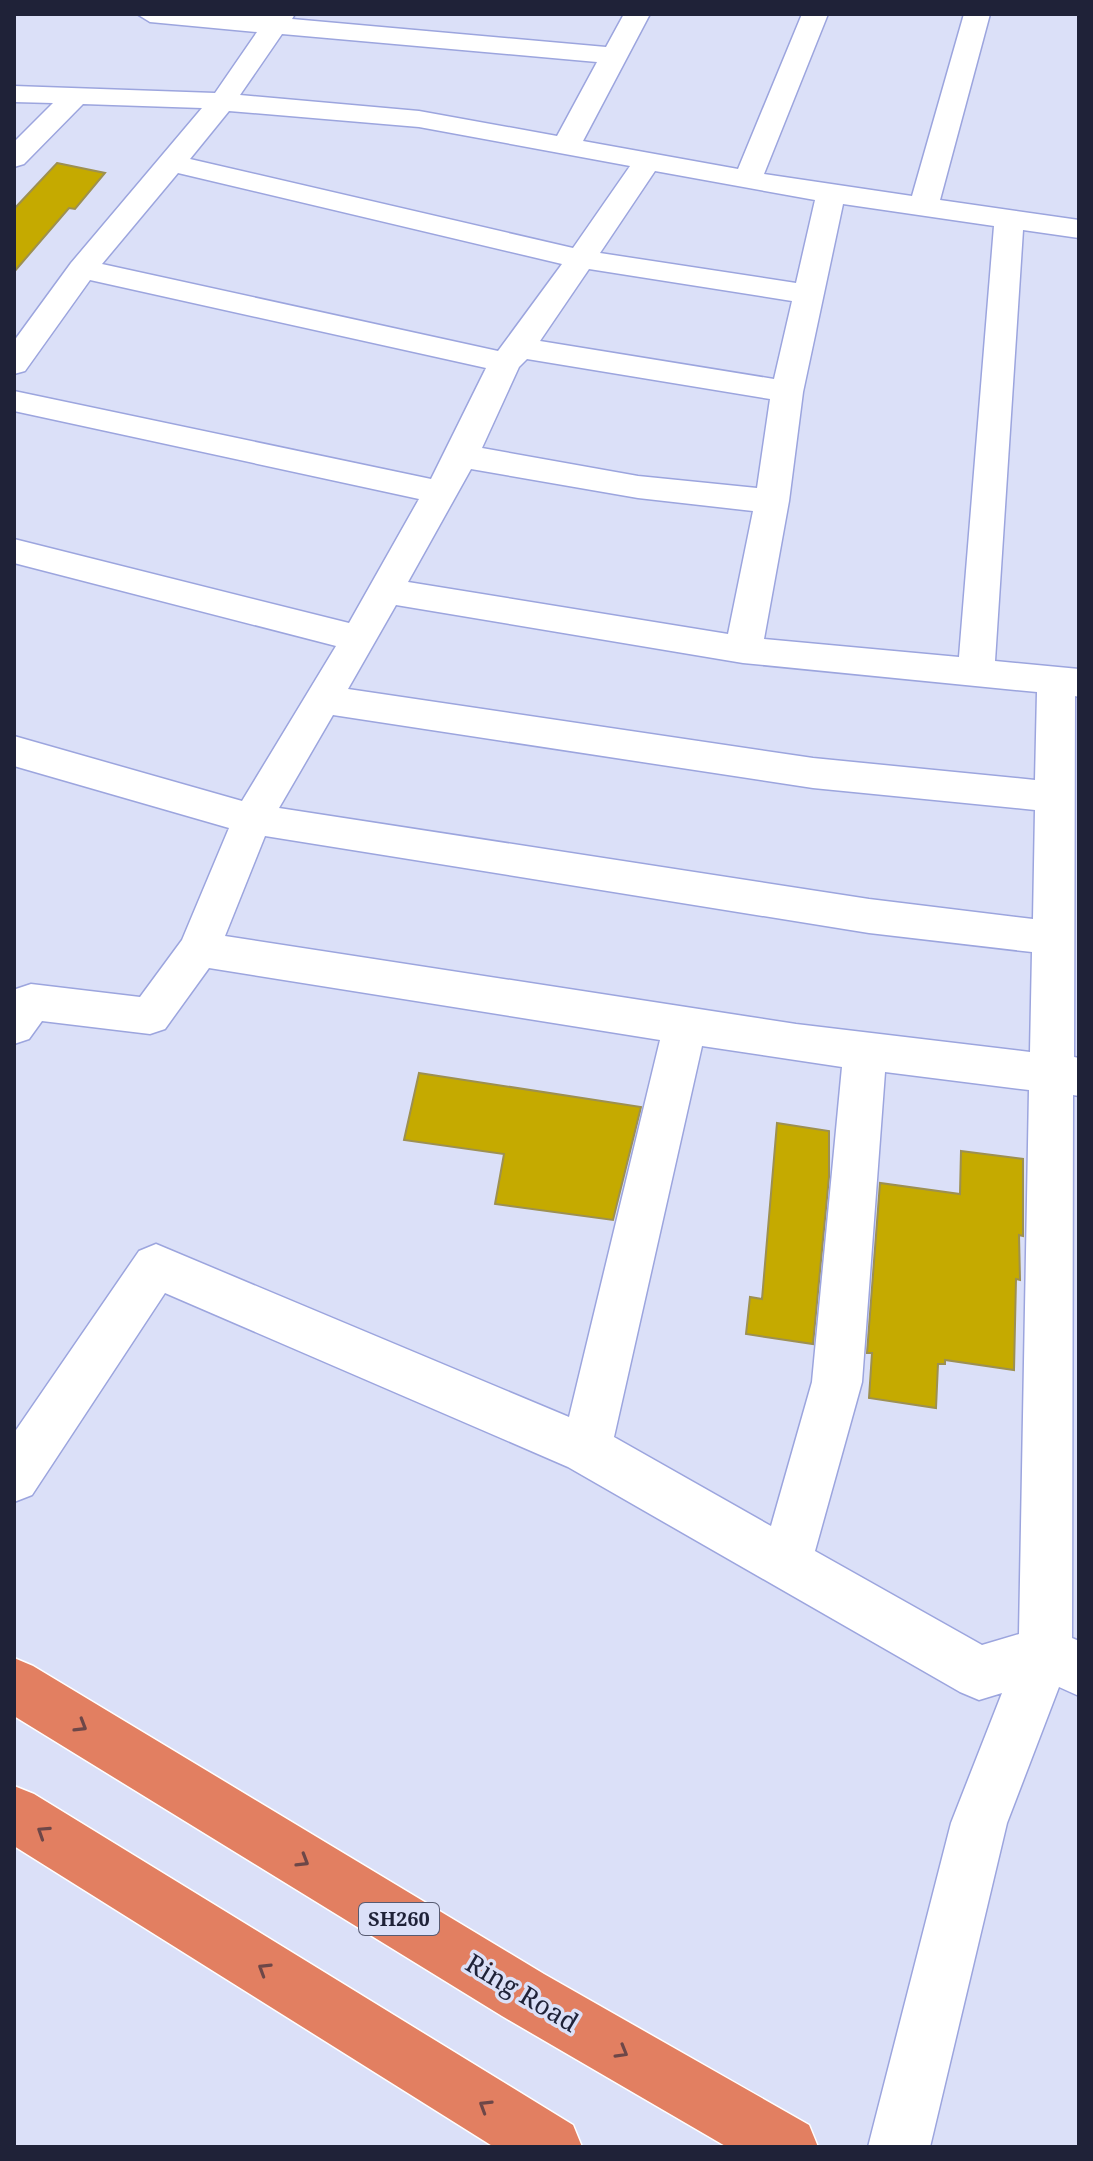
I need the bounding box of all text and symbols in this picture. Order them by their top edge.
one-way arrow [72,1716,87,1731]
one-way arrow [37,1827,52,1842]
one-way arrow [294,1851,309,1867]
road number: SH260 [359,1903,439,1935]
street label: Ring Road [459,1944,586,2040]
one-way arrow [258,1964,273,1979]
one-way arrow [613,2042,628,2058]
one-way arrow [479,2100,494,2116]

